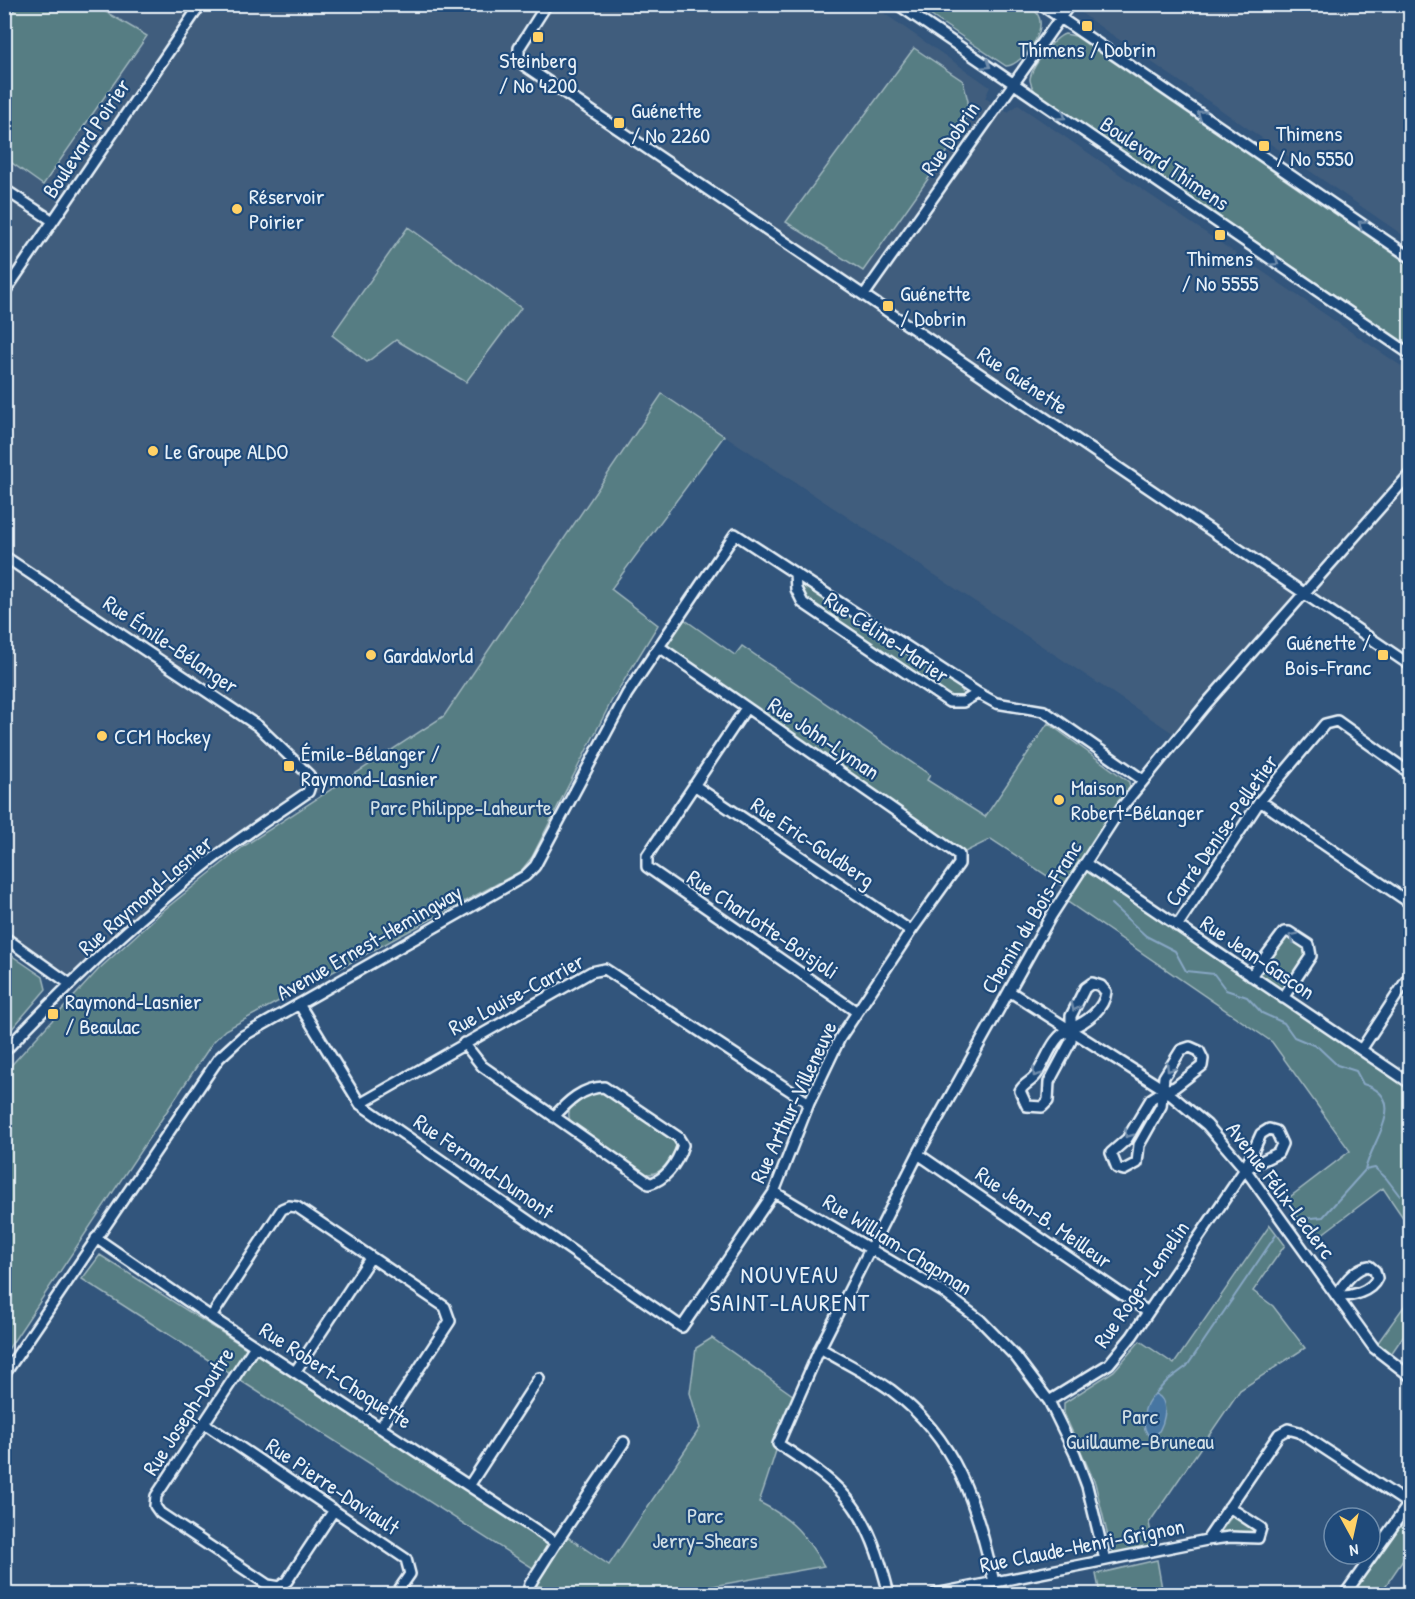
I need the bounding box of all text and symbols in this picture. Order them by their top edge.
marker: Thimens / Dobrin [1080,19,1094,33]
marker: Steinberg / No 4200 [531,30,545,44]
place label: Thimens / Dobrin [1018,34,1156,64]
place label: Steinberg / No 4200 [499,45,577,100]
one-way arrow [981,58,991,70]
street label: Boulevard Poirier [35,72,137,204]
place label: Guénette / No 2260 [631,95,710,150]
street label: Rue Dobrin [914,95,986,181]
one-way arrow [1055,109,1066,120]
street label: Boulevard Thimens [1095,109,1235,217]
one-way arrow [1197,110,1208,121]
marker: Guénette / No 2260 [612,116,626,130]
place label: Thimens / No 5550 [1276,118,1354,173]
marker: Thimens / No 5550 [1257,139,1271,153]
place label: Réservoir Poirier [249,181,325,236]
marker: Réservoir Poirier [230,202,244,216]
one-way arrow [1358,220,1369,231]
marker: Thimens / No 5555 [1213,228,1227,242]
place label: Thimens / No 5555 [1181,243,1259,298]
one-way arrow [1269,254,1279,266]
place label: Guénette / Dobrin [900,278,971,333]
marker: Guénette / Dobrin [881,299,895,313]
street label: Rue Guénette [972,339,1074,421]
place label: Le Groupe ALDO [165,436,289,466]
marker: Le Groupe ALDO [146,444,160,458]
street label: Rue Céline-Marier [819,584,956,690]
street label: Rue Émile-Bélanger [98,588,245,701]
place label: Guénette / Bois-Franc [1285,627,1371,682]
place label: GardaWorld [383,640,474,670]
marker: GardaWorld [364,648,378,662]
marker: Guénette / Bois-Franc [1376,648,1390,662]
street label: Rue John-Lyman [762,690,886,786]
place label: CCM Hockey [114,721,211,751]
marker: CCM Hockey [95,729,109,743]
place label: Émile-Bélanger / Raymond-Lasnier [301,738,440,793]
street label: Carré Denise-Pelletier [1157,748,1285,912]
marker: Émile-Bélanger / Raymond-Lasnier [282,759,296,773]
place label: Maison Robert-Bélanger [1071,772,1204,827]
street label: Rue Eric-Goldberg [745,790,881,894]
park label: Parc Philippe-Laheurte [370,792,552,822]
marker: Maison Robert-Bélanger [1052,793,1066,807]
street label: Rue Raymond-Lasnier [71,828,219,962]
street label: Chemin du Bois-Franc [973,835,1089,999]
street label: Rue Charlotte-Boisjoli [681,862,845,986]
street label: Avenue Ernest-Hemingway [271,877,467,1007]
street label: Rue Jean-Gascon [1195,908,1321,1006]
one-way arrow [1289,932,1300,944]
street label: Rue Louise-Carrier [443,945,589,1042]
place label: Raymond-Lasnier / Beaulac [65,986,202,1041]
one-way arrow [1071,1000,1083,1011]
marker: Raymond-Lasnier / Beaulac [46,1007,60,1021]
street label: Rue Arthur-Villeneuve [742,1016,844,1188]
one-way arrow [1166,1062,1178,1072]
one-way arrow [1032,1066,1043,1077]
street label: Rue Fernand-Dumont [408,1106,560,1226]
street label: Avenue Félix-Leclerc [1220,1115,1343,1265]
one-way arrow [1124,1128,1135,1139]
street label: Rue Jean-B. Meilleur [970,1159,1119,1276]
street label: Rue William-Chapman [818,1186,978,1302]
street label: Rue Roger-Lemelin [1086,1214,1196,1354]
district label: NOUVEAU SAINT-LAURENT [710,1258,870,1318]
street label: Rue Robert-Choquette [254,1314,418,1436]
street label: Rue Joseph-Doutre [135,1341,241,1481]
park label: Parc Guillaume-Bruneau [1066,1401,1214,1456]
street label: Rue Pierre-Daviault [260,1430,406,1542]
park label: Parc Jerry-Shears [652,1500,758,1555]
north arrow [1322,1506,1382,1566]
street label: Rue Claude-Henri-Grignon [977,1510,1187,1580]
text: N [1348,1539,1360,1562]

